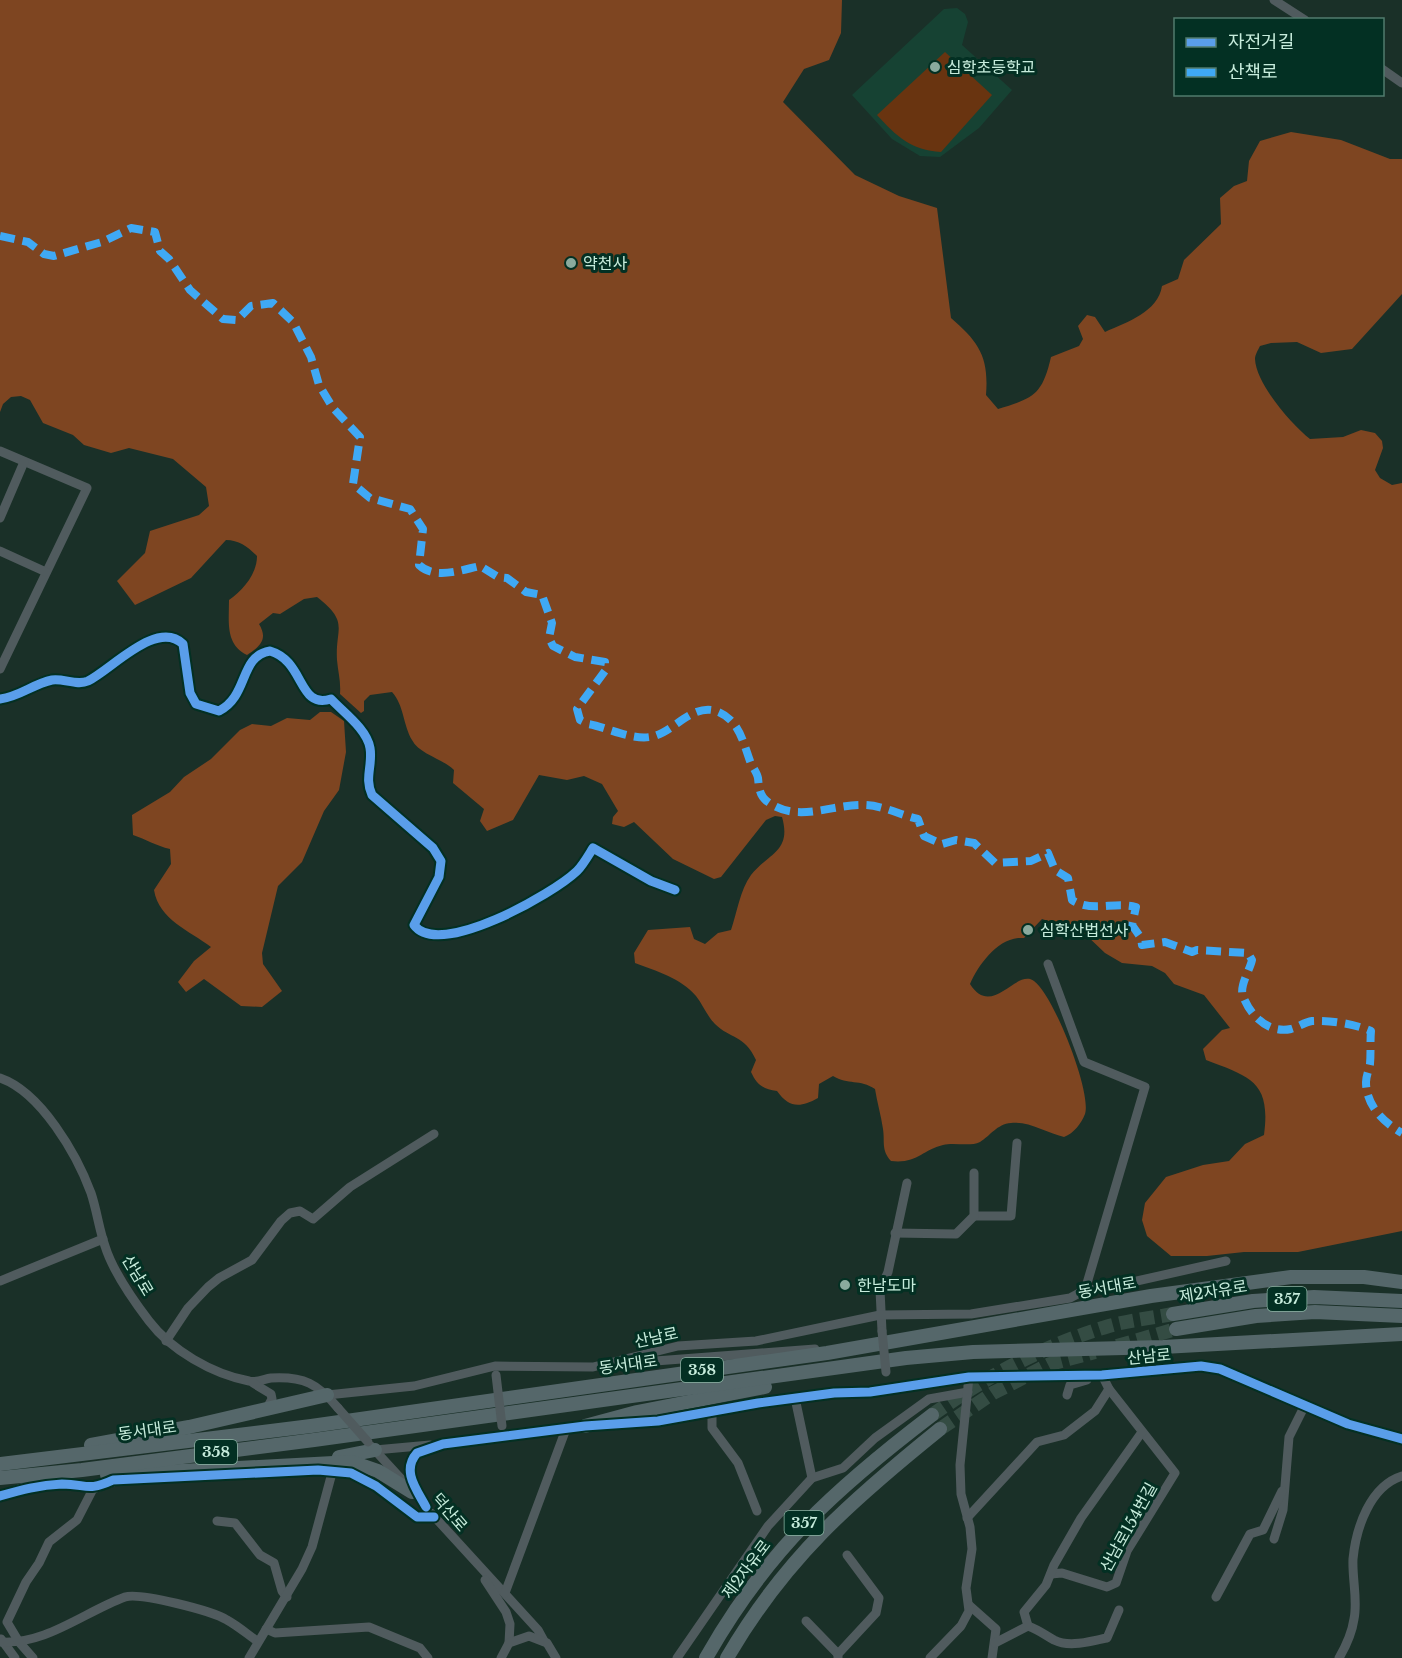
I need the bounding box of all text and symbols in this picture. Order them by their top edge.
legend [1174,18,1384,96]
text: 자전거길 [1228,31,1294,53]
place label: 심학초등학교 [947,57,1035,77]
marker: 심학초등학교 [928,60,942,74]
text: 산책로 [1228,61,1278,83]
place label: 약천사 [583,253,627,273]
marker: 약천사 [564,256,578,270]
place label: 심학산법선사 [1040,920,1129,940]
marker: 심학산법선사 [1021,923,1035,937]
street label: 산남로 [118,1251,158,1299]
street label: 동서대로 [1076,1272,1138,1302]
place label: 한남도마 [857,1275,916,1295]
street label: 제2자유로 [1177,1276,1249,1306]
marker: 한남도마 [838,1278,852,1292]
road number: 357 [1268,1287,1306,1311]
street label: 산남로 [632,1323,680,1351]
street label: 산남로 [1126,1344,1172,1368]
street label: 동서대로 [597,1350,659,1378]
road number: 358 [681,1358,723,1382]
street label: 동서대로 [116,1416,178,1444]
road number: 358 [195,1440,237,1464]
street label: 산남로154번길 [1095,1479,1161,1575]
street label: 덕산로 [428,1489,472,1535]
road number: 357 [784,1511,824,1535]
street label: 제2자유로 [717,1535,775,1602]

